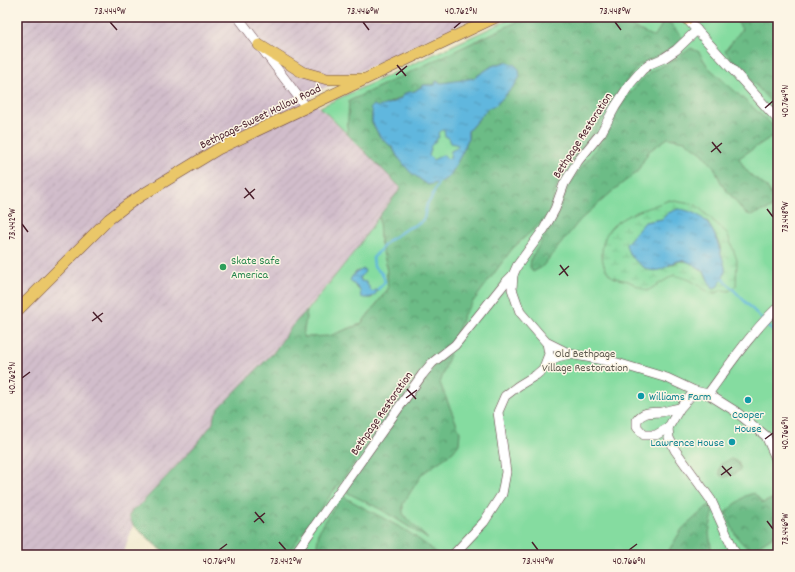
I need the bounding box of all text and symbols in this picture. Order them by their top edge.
text: 73.444°W [94,5,126,19]
text: 73.446°W [347,5,379,19]
text: 40.762°N [445,5,477,19]
text: 73.448°W [599,5,631,19]
street label: Bethpage-Sweet Hollow Road [197,81,324,154]
text: 40.764°N [779,85,793,117]
street label: Bethpage Restoration [549,89,618,182]
text: 73.448°W [779,201,793,233]
text: 73.442°W [6,208,20,240]
place label: Skate Safe America [231,253,280,284]
marker: Skate Safe America [218,262,228,272]
park label: Old Bethpage Village Restoration [542,346,629,377]
text: 40.762°N [6,362,20,394]
street label: Bethpage Restoration [347,368,418,459]
place label: Williams Farm [649,389,711,406]
marker: Williams Farm [636,391,646,401]
marker: Cooper House [743,395,753,405]
place label: Cooper House [732,407,764,438]
text: 40.766°N [779,416,793,450]
place label: Lawrence House [651,435,724,452]
marker: Lawrence House [727,437,737,447]
text: 73.446°W [779,513,793,545]
text: 40.764°N [203,555,235,569]
text: 73.442°W [270,555,302,569]
text: 73.444°W [522,555,554,569]
text: 40.766°N [612,555,646,569]

